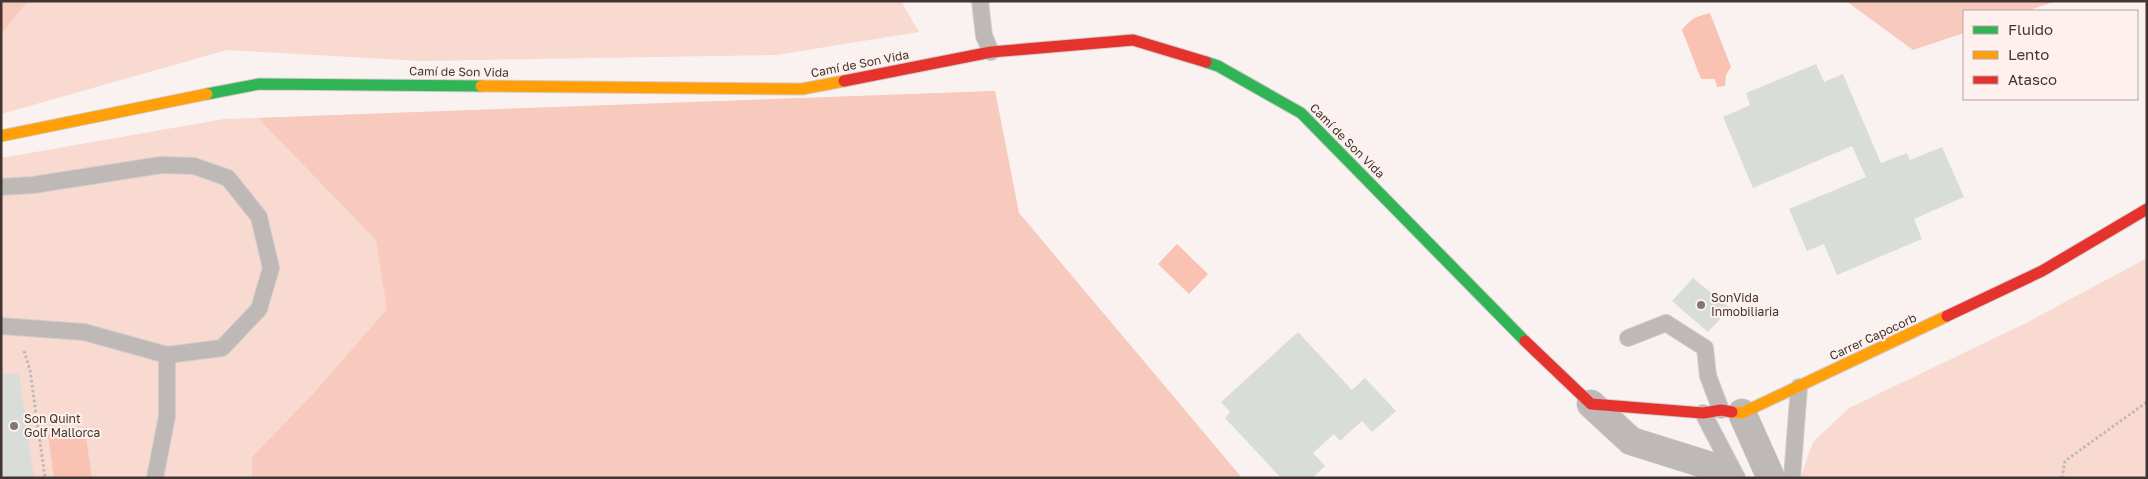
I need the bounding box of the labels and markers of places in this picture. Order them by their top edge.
place label: SonVida Inmobiliaria [1711,290,1779,319]
marker: SonVida Inmobiliaria [1695,299,1707,311]
place label: Son Quint Golf Mallorca [24,411,100,440]
marker: Son Quint Golf Mallorca [8,420,20,432]

